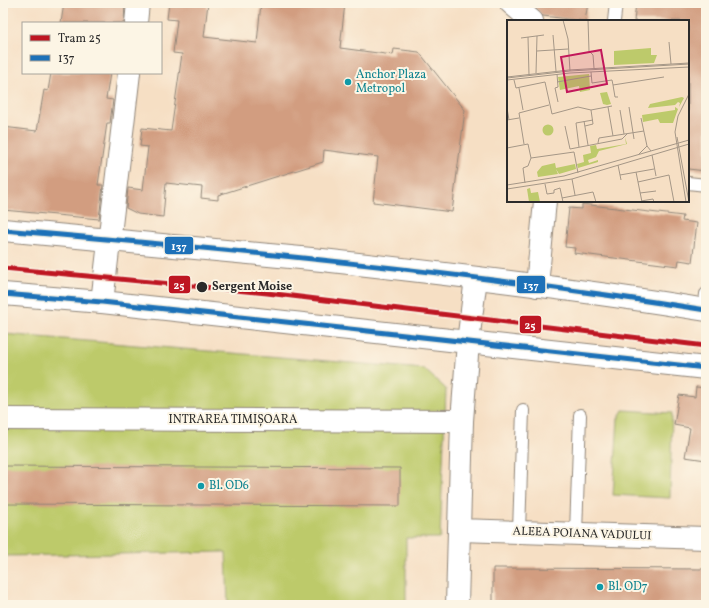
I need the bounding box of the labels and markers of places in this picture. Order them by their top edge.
place label: Anchor Plaza Metropol [356,67,426,97]
marker: Anchor Plaza Metropol [343,77,353,87]
place label: Sergent Moise [212,279,292,295]
marker: Sergent Moise [195,280,209,294]
place label: Bl. OD6 [209,478,249,494]
marker: Bl. OD6 [196,481,206,491]
place label: Bl. OD7 [608,579,648,595]
marker: Bl. OD7 [595,582,605,592]

